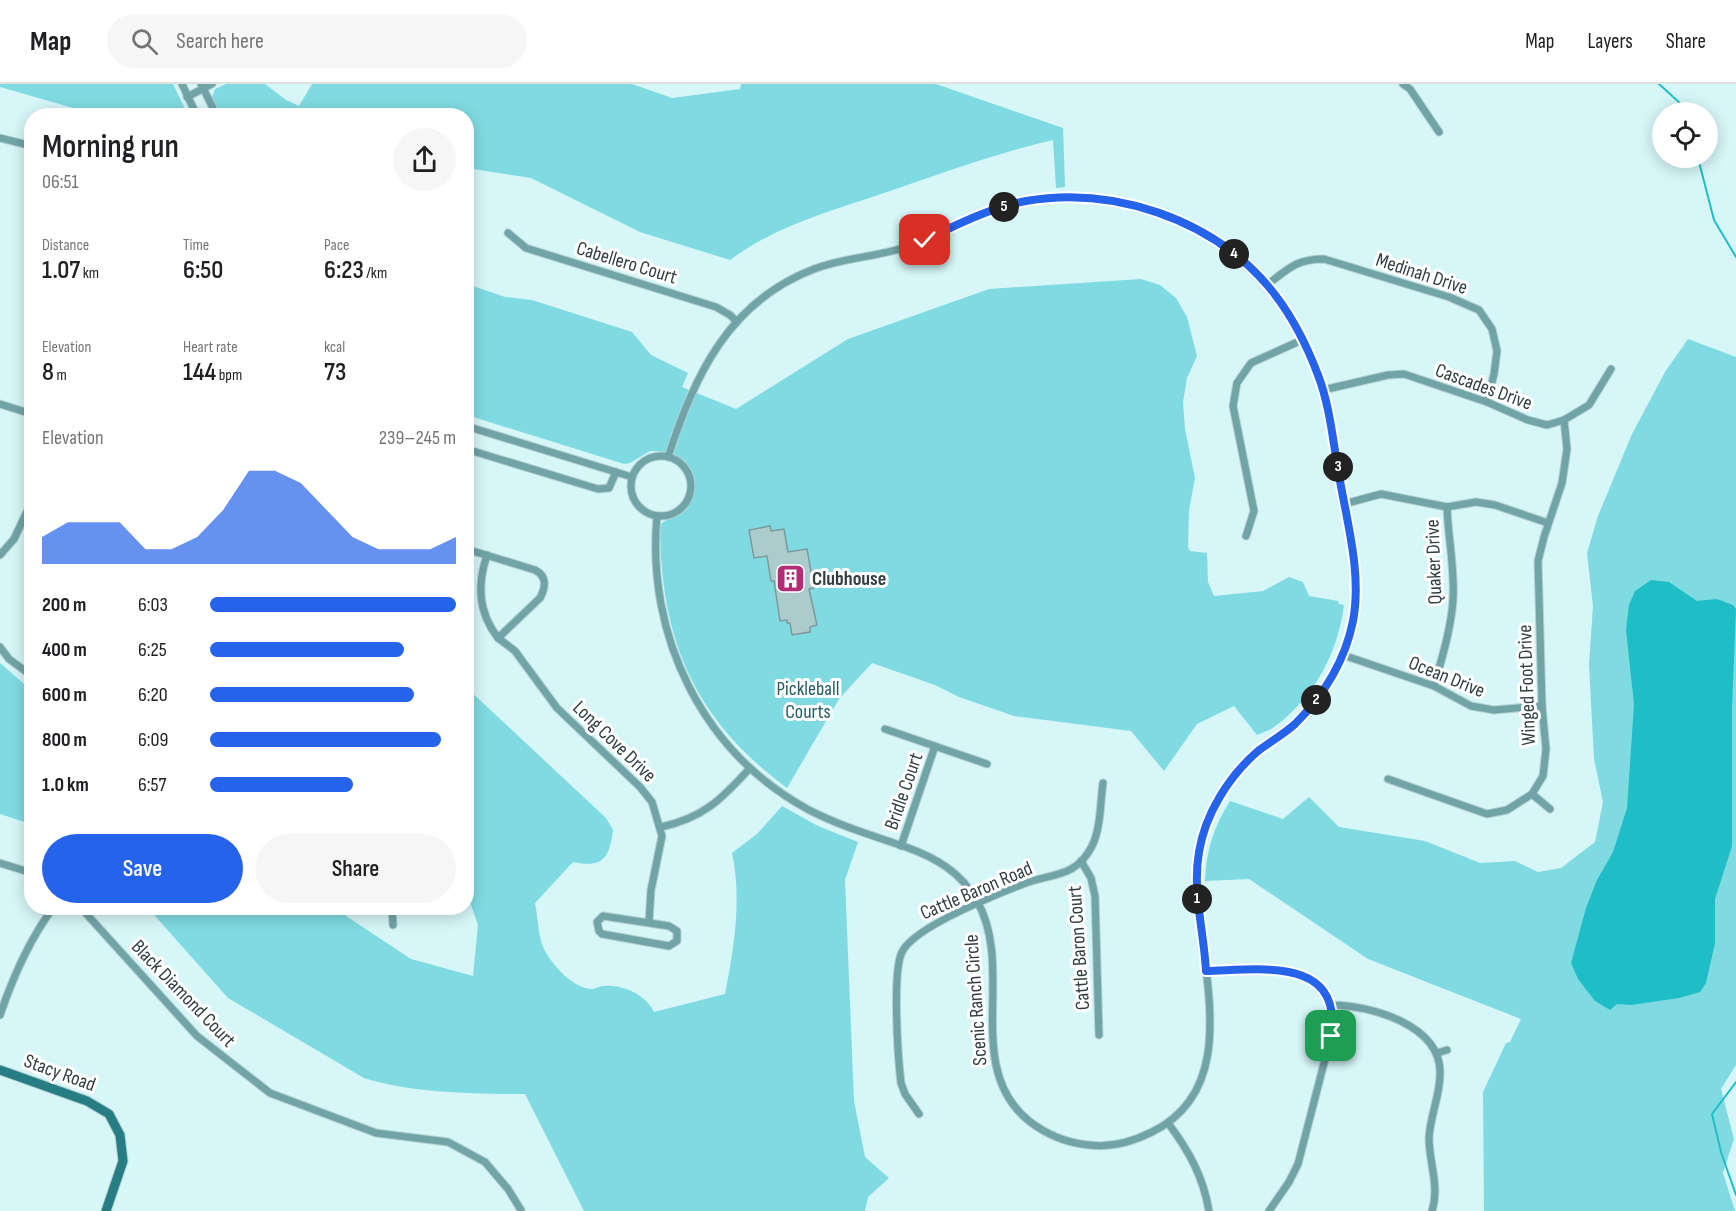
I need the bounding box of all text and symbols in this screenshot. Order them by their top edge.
search box [107,14,527,68]
text: Map [30,25,71,58]
icon: search [128,25,161,58]
text: Search here [176,28,264,55]
text: Map [1525,29,1554,54]
text: Layers [1587,29,1633,54]
text: Share [1666,29,1706,54]
map controls [1652,102,1718,168]
button: locate [1652,102,1718,168]
text: Morning run [42,127,179,167]
button: share [393,128,456,191]
text: 06:51 [42,170,78,194]
pin: 5 [989,192,1019,222]
text: 5 [1000,197,1008,216]
pin [899,214,950,265]
icon: check [908,223,941,256]
text: Distance [42,236,89,255]
text: Time [183,236,209,255]
text: Pace [324,236,349,255]
street label: Cabellero Court [573,236,680,290]
pin: 4 [1219,239,1249,269]
text: 4 [1230,244,1238,263]
street label: Medinah Drive [1373,248,1471,300]
text: 1.07 [42,255,80,286]
text: 6:50 [183,255,223,286]
text: 6:23 [324,255,364,286]
text: km [80,264,99,283]
text: /km [364,264,387,283]
text: Elevation [42,338,91,357]
text: Heart rate [183,338,238,357]
text: kcal [324,338,345,357]
text: 8 [42,357,54,388]
text: 144 [183,357,216,388]
text: 73 [324,357,346,388]
street label: Cascades Drive [1432,358,1535,416]
text: m [54,366,67,385]
text: bpm [216,366,242,385]
text: Elevation [42,426,104,450]
text: 239–245 m [379,426,456,450]
pin: 3 [1323,452,1353,482]
text: 3 [1334,457,1342,476]
street label: Quaker Drive [1421,519,1447,605]
building icon: Clubhouse [775,562,807,594]
place label: Clubhouse [812,567,886,591]
text: 200 m [42,593,86,617]
text: 6:03 [138,593,168,617]
street label: Winged Foot Drive [1513,624,1541,746]
text: 400 m [42,638,87,662]
text: 6:25 [138,638,167,662]
street label: Ocean Drive [1405,651,1488,703]
park label: Pickleball Courts [777,677,839,724]
text: 600 m [42,683,87,707]
text: 6:20 [138,683,168,707]
pin: 2 [1301,685,1331,715]
text: 2 [1312,690,1320,709]
street label: Long Cove Drive [568,696,661,787]
text: 800 m [42,728,87,752]
text: 6:09 [138,728,168,752]
street label: Bridle Court [880,750,928,833]
text: 1.0 km [42,773,89,797]
text: 6:57 [138,773,166,797]
button: Save [42,834,243,903]
button: Share [255,834,456,903]
street label: Cattle Baron Road [917,857,1036,925]
pin: 1 [1182,884,1212,914]
street label: Cattle Baron Court [1063,885,1095,1011]
text: 1 [1194,889,1200,908]
street label: Scenic Ranch Circle [959,933,993,1066]
street label: Black Diamond Court [126,935,241,1052]
pin [1305,1010,1356,1061]
icon: arrive [1314,1019,1347,1052]
street label: Stacy Road [21,1049,99,1097]

